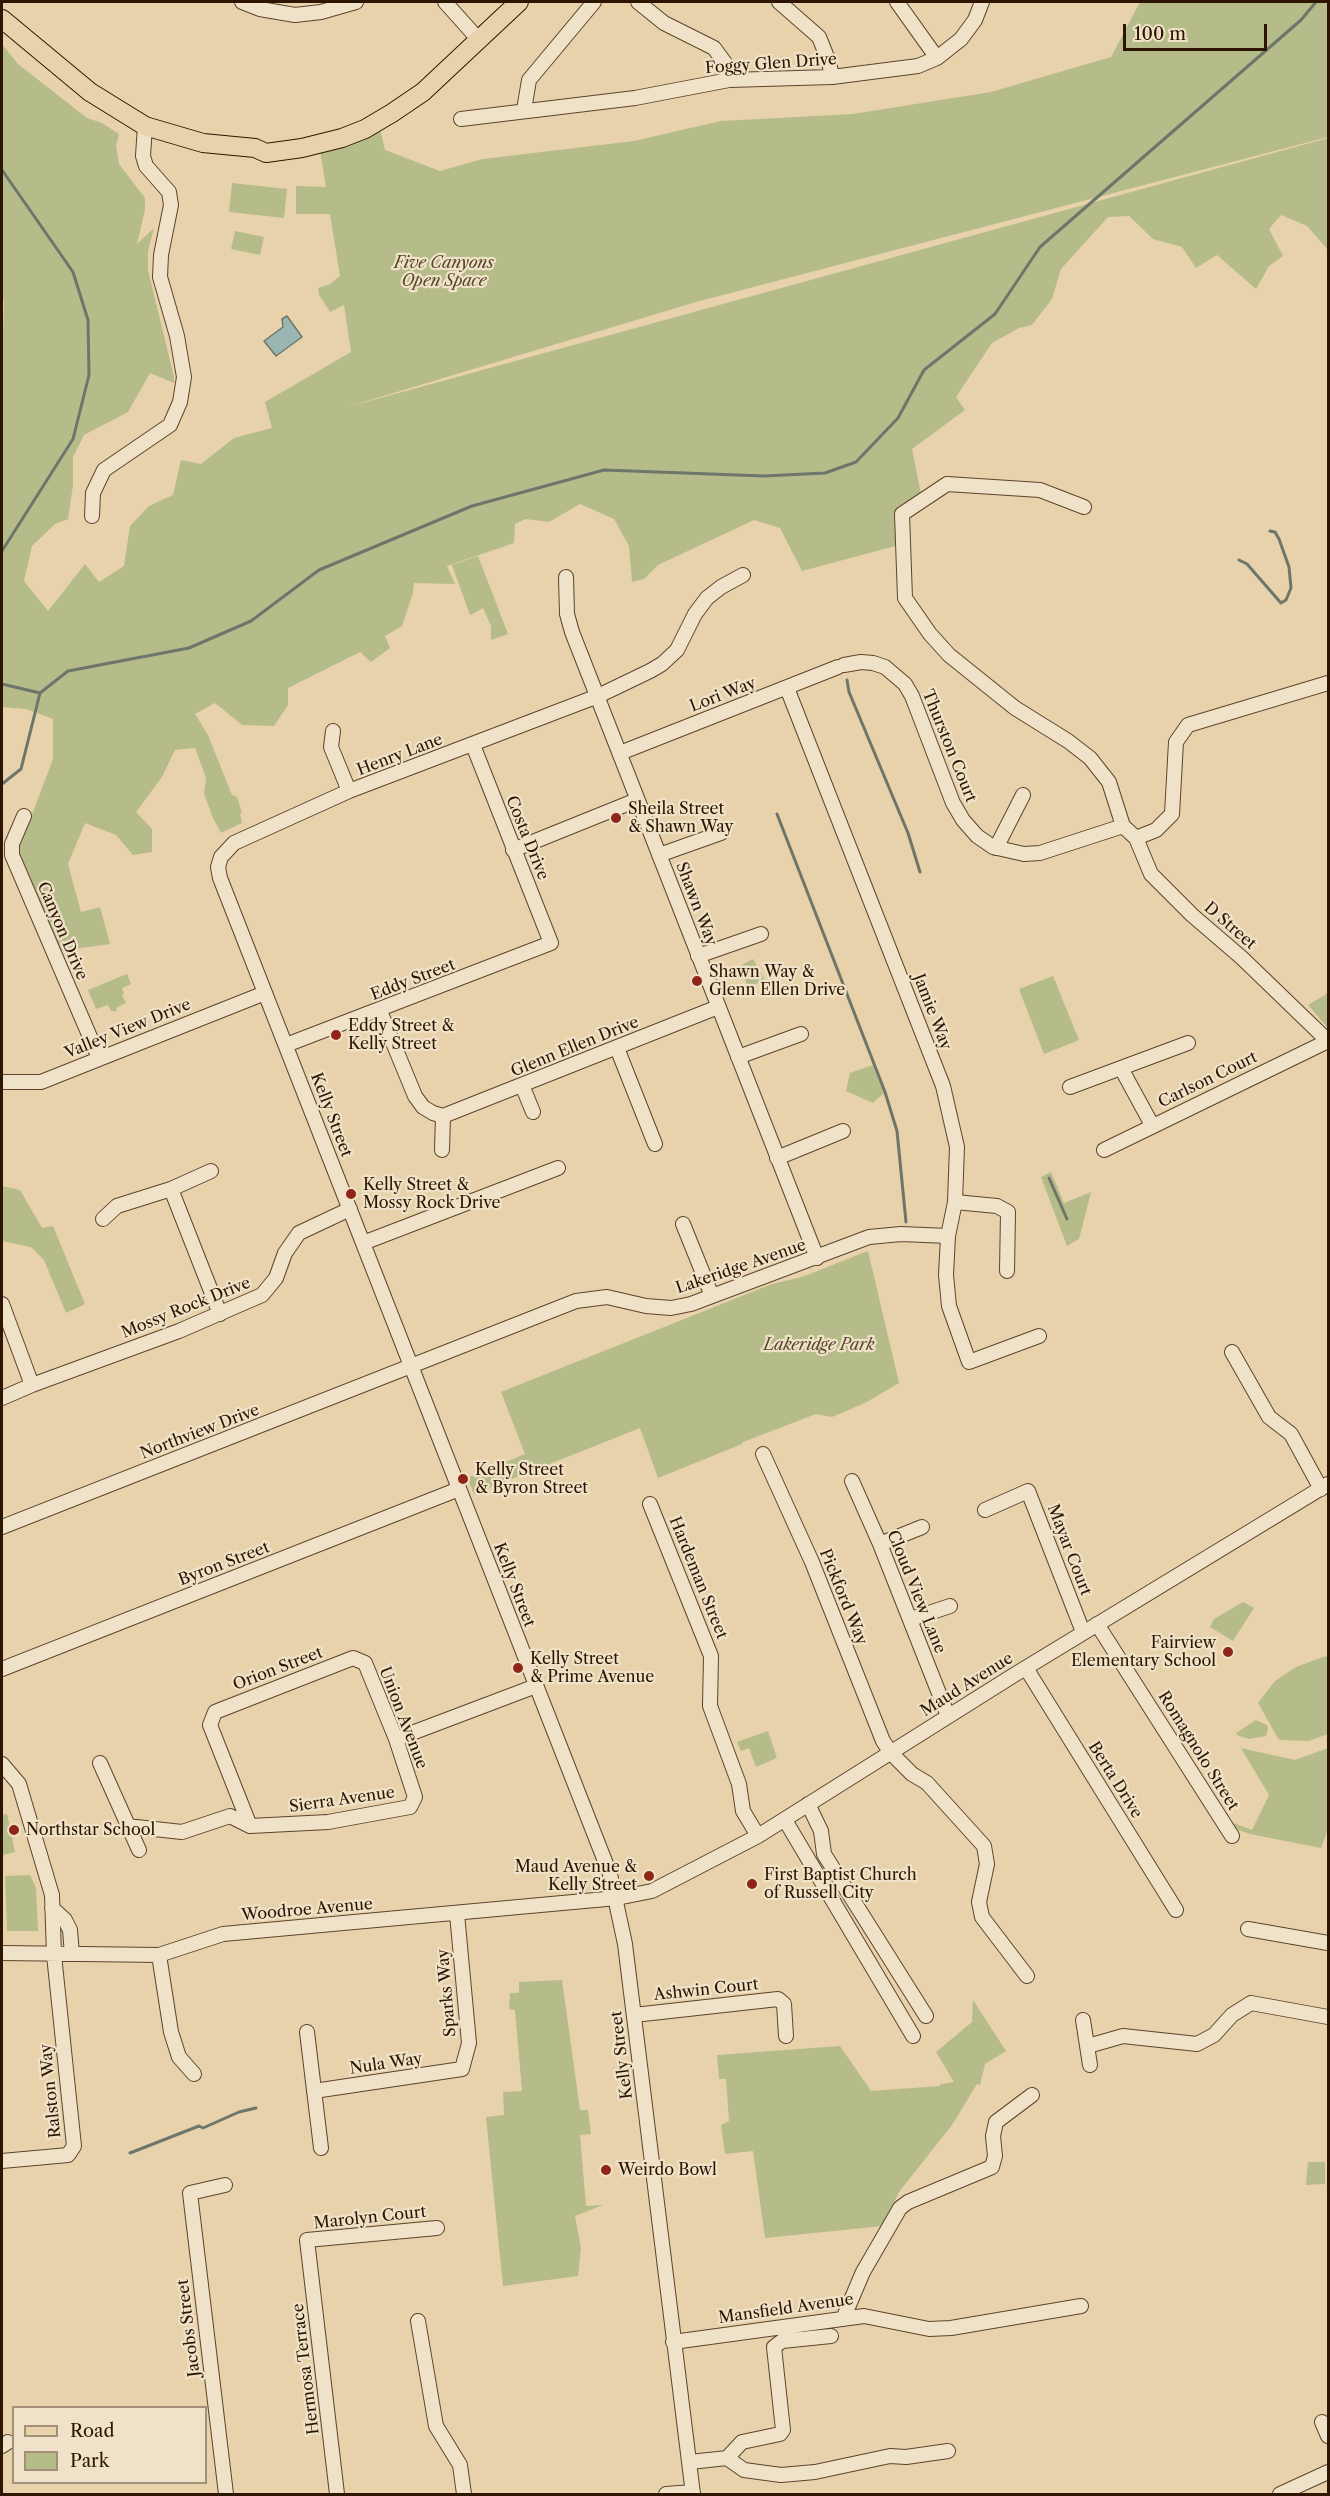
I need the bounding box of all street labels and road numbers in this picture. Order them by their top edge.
street label: Foggy Glen Drive [704,50,838,78]
street label: Lori Way [687,674,759,716]
street label: Thurston Court [918,687,980,805]
street label: Henry Lane [354,730,446,780]
street label: Costa Drive [501,793,553,883]
street label: Shawn Way [671,859,721,949]
street label: Canyon Drive [33,879,91,983]
street label: D Street [1200,898,1260,954]
street label: Eddy Street [368,955,458,1005]
street label: Jamie Way [909,971,955,1053]
street label: Valley View Drive [62,995,194,1063]
street label: Glenn Ellen Drive [508,1013,642,1081]
street label: Carlson Court [1155,1048,1261,1112]
street label: Kelly Street [306,1070,356,1160]
street label: Lakeridge Avenue [673,1236,809,1298]
street label: Mossy Rock Drive [119,1273,253,1343]
street label: Northview Drive [138,1400,262,1464]
street label: Mayar Court [1043,1502,1095,1598]
street label: Hardeman Street [665,1514,731,1642]
street label: Cloud View Lane [883,1528,949,1656]
street label: Byron Street [176,1538,272,1590]
street label: Kelly Street [489,1540,539,1630]
street label: Pickford Way [815,1546,871,1648]
street label: Orion Street [231,1643,325,1695]
street label: Maud Avenue [917,1649,1017,1721]
street label: Union Avenue [375,1664,431,1772]
street label: Romagnolo Street [1154,1688,1242,1814]
street label: Berta Drive [1084,1738,1146,1822]
street label: Sierra Avenue [288,1783,396,1817]
street label: Woodroe Avenue [240,1895,374,1925]
street label: Sparks Way [434,1948,460,2038]
street label: Ashwin Court [653,1975,759,2005]
street label: Kelly Street [607,2010,637,2100]
street label: Ralston Way [37,2043,65,2139]
street label: Nula Way [348,2049,424,2079]
street label: Marolyn Court [313,2203,427,2233]
street label: Jacobs Street [173,2278,205,2378]
street label: Mansfield Avenue [717,2290,855,2328]
street label: Hermosa Terrace [288,2302,324,2436]

